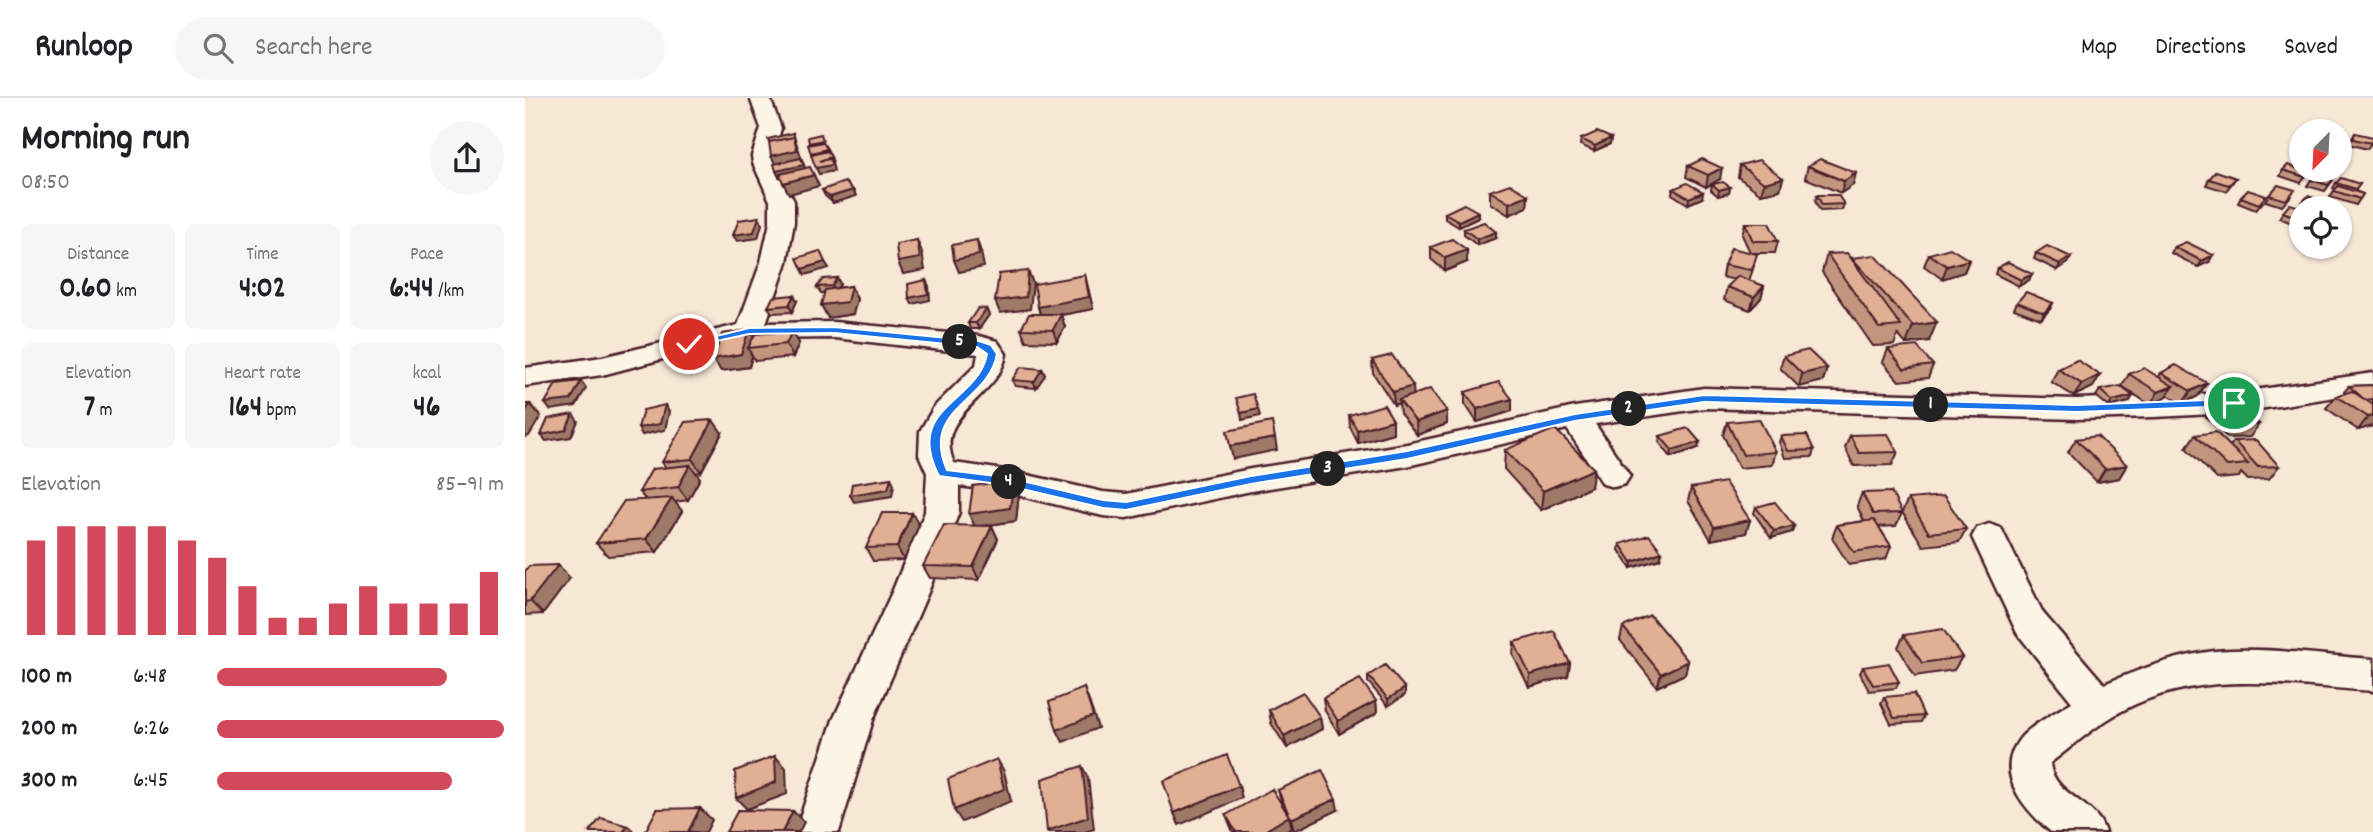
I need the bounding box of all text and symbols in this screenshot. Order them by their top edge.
search box [175,17,665,80]
text: Runloop [35,25,133,72]
icon: search [199,29,237,67]
text: Search here [255,30,372,67]
text: Map [2081,31,2117,65]
text: Directions [2155,31,2246,65]
text: Saved [2284,31,2338,65]
text: Morning run [21,113,190,168]
north arrow [2289,119,2352,182]
map controls [2289,119,2352,259]
button: share [430,121,504,195]
text: 08:50 [21,167,70,200]
button: locate [2289,196,2352,259]
text: Distance [67,242,129,269]
text: Time [246,242,279,269]
text: Pace [410,242,444,269]
text: 0.60 [59,269,112,312]
text: 4:02 [239,269,286,312]
text: 6:44 [389,269,434,312]
text: km [112,279,137,306]
text: /km [434,279,464,306]
pin [659,314,719,374]
pin: 5 [943,324,977,360]
icon: check [670,325,708,363]
text: 5 [955,328,964,355]
text: Elevation [65,361,131,388]
text: Heart rate [224,361,301,388]
text: kcal [412,361,441,388]
pin [2204,373,2264,433]
icon: arrive [2215,384,2253,422]
text: 7 [84,388,95,431]
text: 164 [228,388,262,431]
text: 46 [413,388,440,431]
pin: 1 [1913,388,1949,422]
text: 1 [1928,391,1933,418]
pin: 2 [1611,392,1647,426]
text: 2 [1624,395,1633,422]
text: m [95,398,113,425]
text: bpm [262,398,297,425]
pin: 3 [1311,452,1345,486]
text: 3 [1323,455,1332,482]
pin: 4 [991,464,1027,500]
text: 4 [1005,468,1012,495]
text: Elevation [21,469,101,502]
text: 85–91 m [436,469,504,502]
text: 100 m [21,661,72,694]
text: 6:48 [133,661,167,694]
text: 200 m [21,713,77,746]
text: 6:26 [133,713,169,746]
text: 300 m [21,765,77,798]
text: 6:45 [133,765,168,798]

